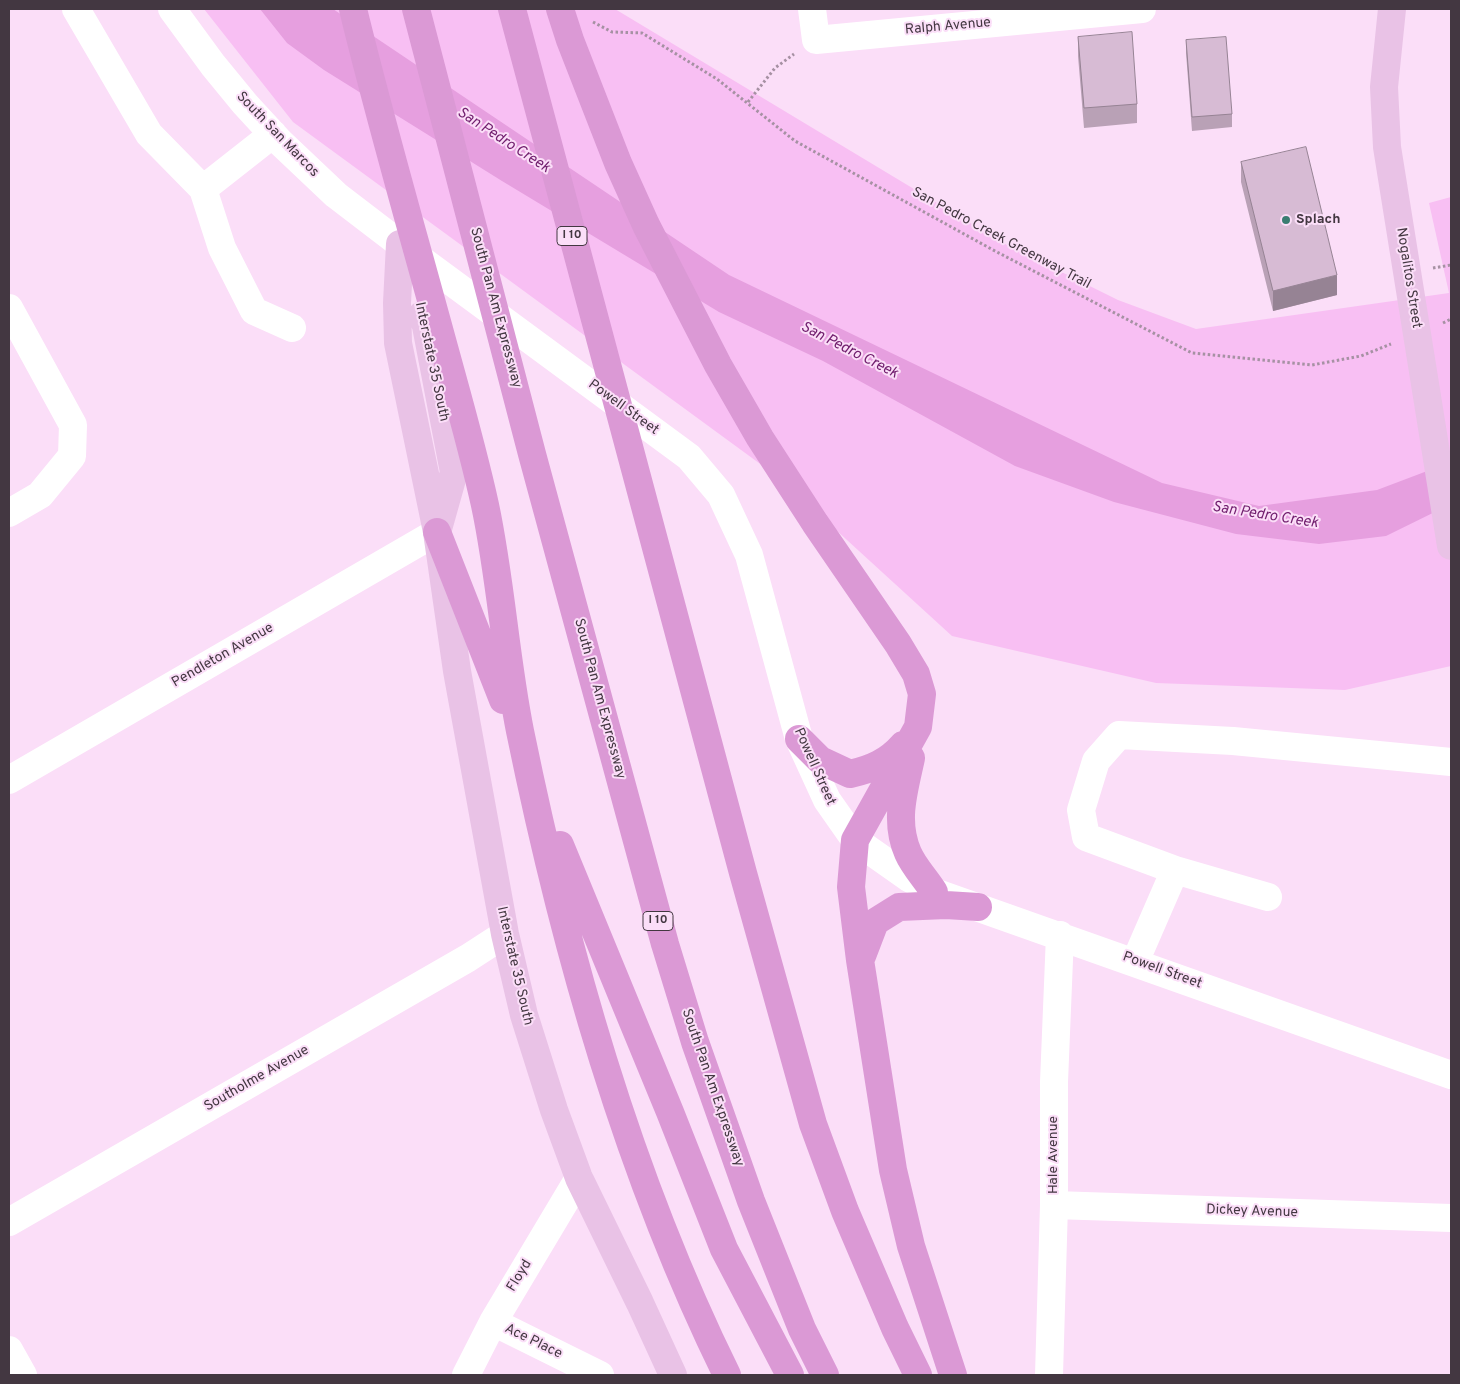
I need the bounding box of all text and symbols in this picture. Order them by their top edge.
street label: Ralph Avenue [904,15,992,39]
street label: South San Marcos [232,89,322,181]
water label: San Pedro Creek [453,104,553,178]
street label: San Pedro Creek Greenway Trail [909,185,1093,293]
place label: Splach [1296,212,1340,228]
marker: Splach [1280,214,1292,226]
street label: South Pan Am Expressway [465,226,525,390]
street label: Nogalitos Street [1392,226,1424,330]
road number: I 10 [557,227,587,246]
street label: Interstate 35 South [410,301,452,423]
water label: San Pedro Creek [797,319,901,383]
street label: Powell Street [584,377,662,439]
water label: San Pedro Creek [1211,499,1319,533]
street label: South Pan Am Expressway [569,617,629,781]
street label: Pendleton Avenue [169,620,277,692]
street label: Powell Street [789,726,839,808]
street label: Interstate 35 South [492,905,536,1027]
road number: I 10 [643,911,673,930]
street label: Powell Street [1120,949,1204,993]
street label: South Pan Am Expressway [677,1007,747,1169]
street label: Southolme Avenue [202,1042,312,1116]
street label: Hale Avenue [1046,1116,1062,1194]
street label: Dickey Avenue [1206,1202,1298,1222]
street label: Floyd [504,1257,536,1295]
street label: Ace Place [501,1321,565,1363]

